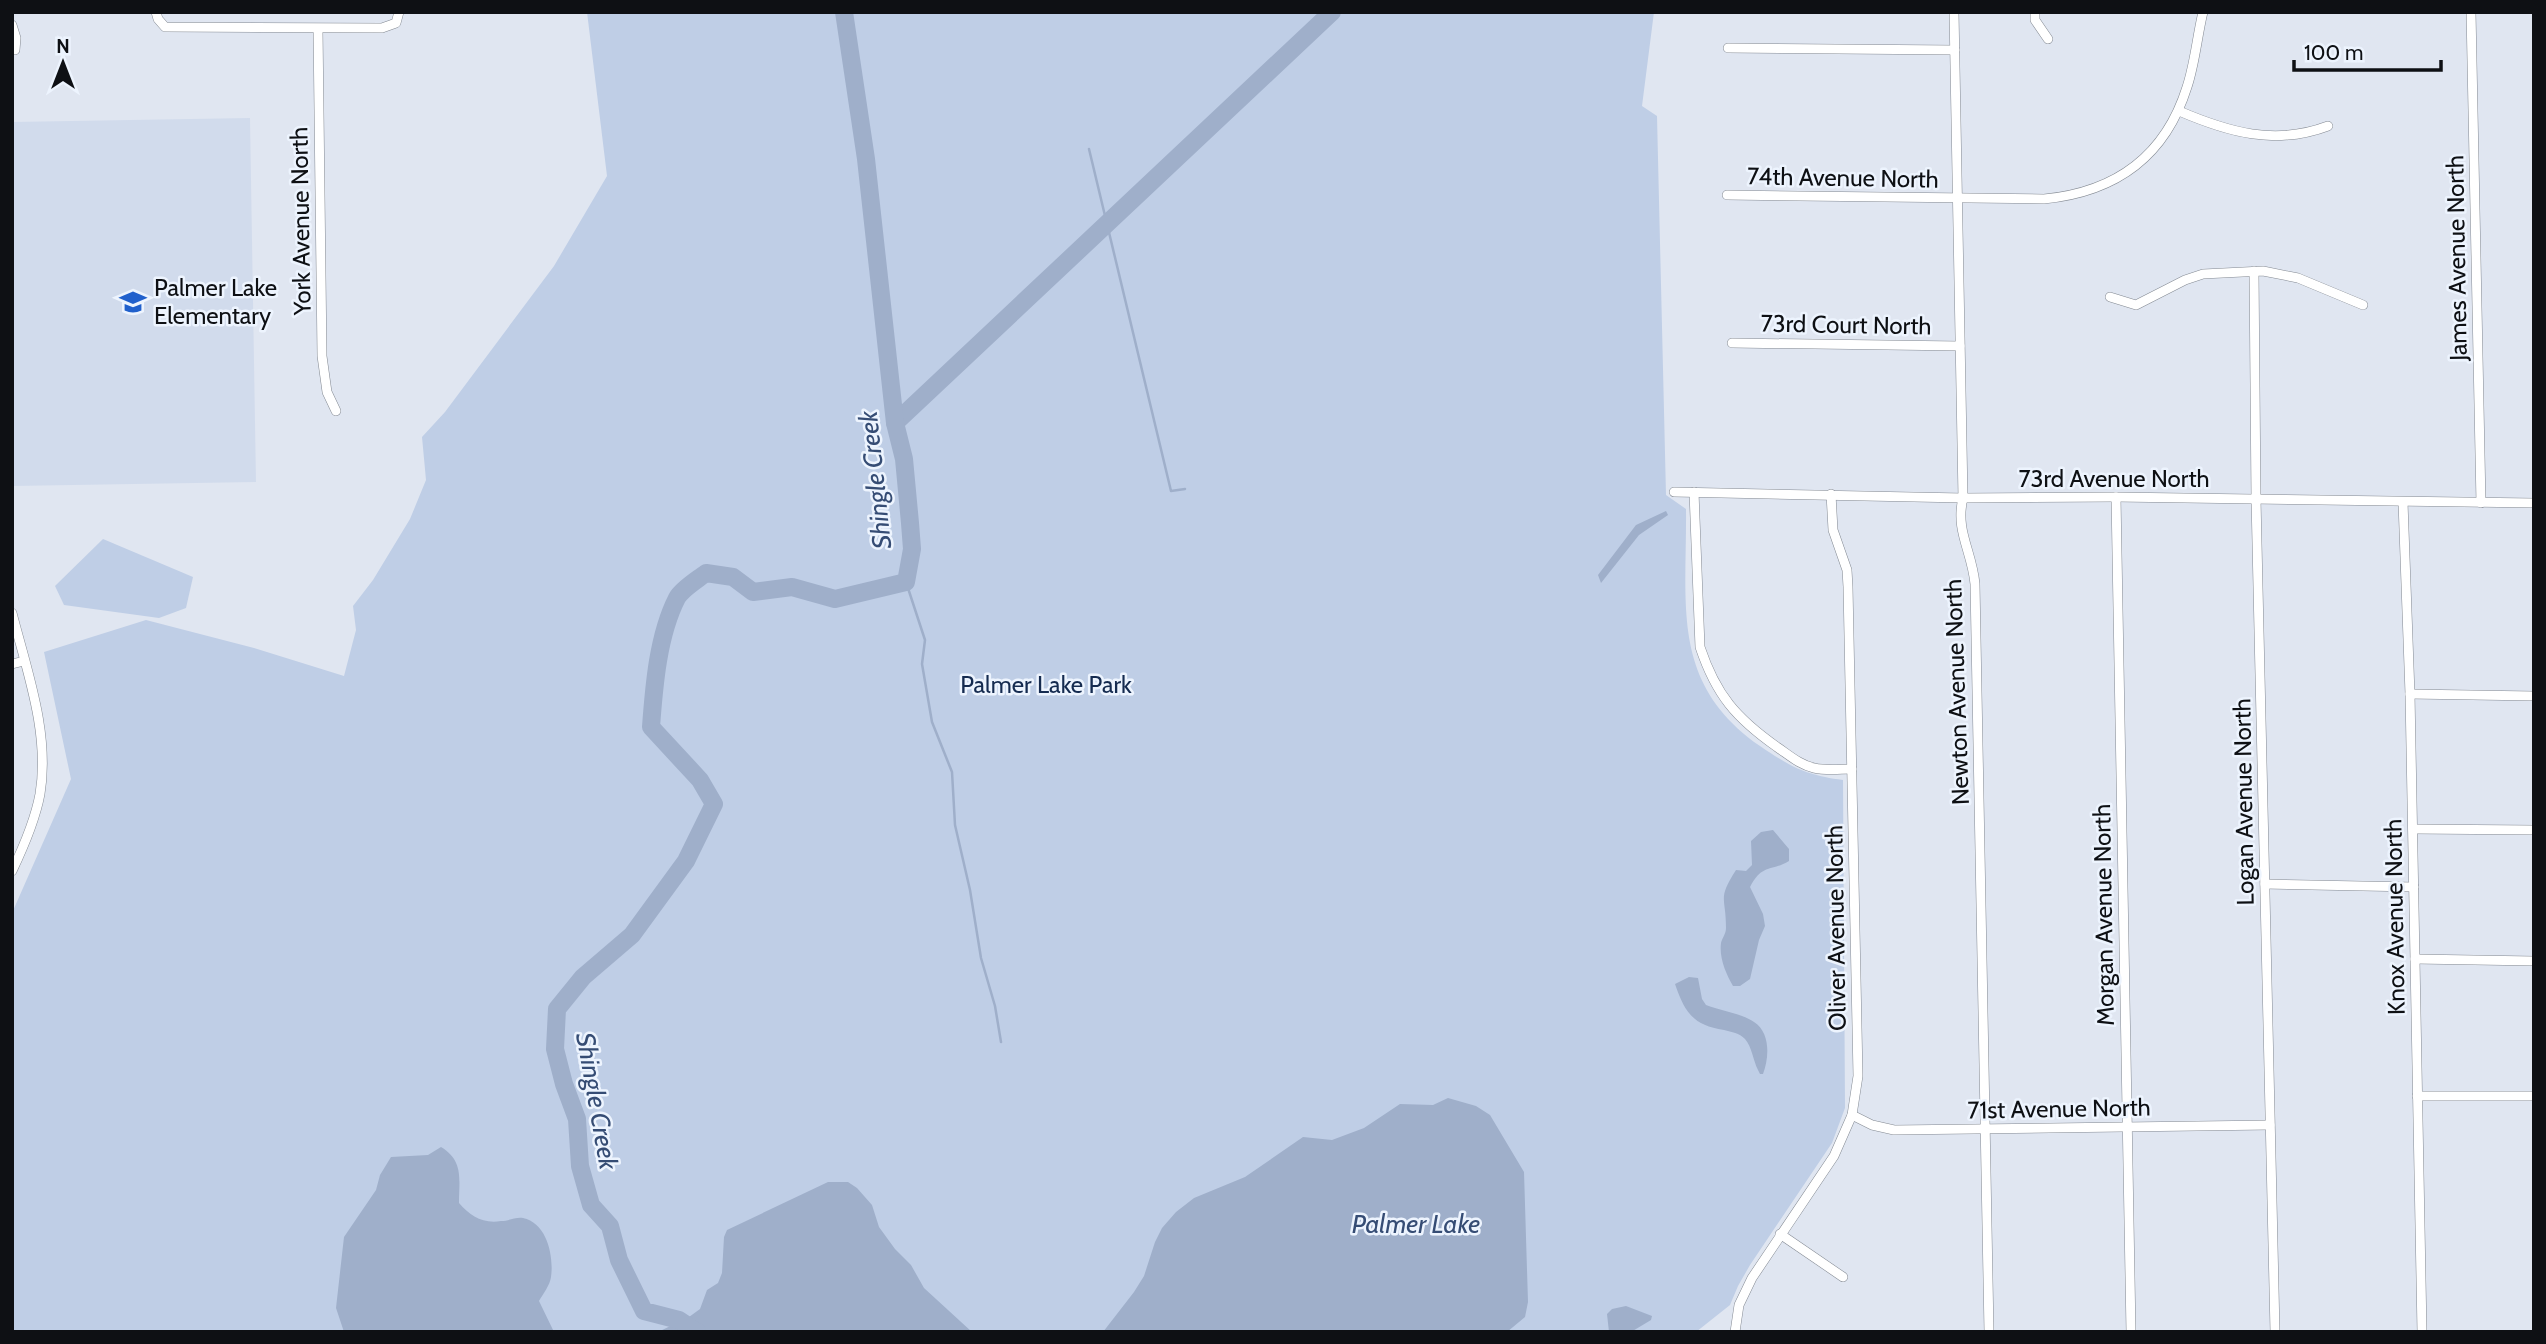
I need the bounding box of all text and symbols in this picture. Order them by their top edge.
north arrow [28,28,98,98]
scale bar [2294,28,2441,72]
text: N [56,35,70,58]
text: 100 m [2304,40,2363,65]
street label: York Avenue North [284,127,317,316]
street label: James Avenue North [2440,155,2473,362]
street label: 74th Avenue North [1747,161,1939,194]
place label: Palmer Lake Elementary [154,273,277,330]
school or university icon: Palmer Lake Elementary [118,287,148,317]
street label: 73rd Court North [1760,309,1932,340]
water label: Shingle Creek [852,409,898,551]
street label: 73rd Avenue North [2019,464,2210,493]
street label: Newton Avenue North [1938,578,1975,806]
park label: Palmer Lake Park [960,670,1132,699]
street label: Logan Avenue North [2227,698,2260,906]
street label: Morgan Avenue North [2087,804,2120,1026]
street label: Knox Avenue North [2378,819,2411,1015]
street label: Oliver Avenue North [1819,825,1852,1031]
water label: Shingle Creek [569,1030,625,1173]
street label: 71st Avenue North [1967,1092,2151,1125]
water label: Palmer Lake [1352,1208,1480,1240]

